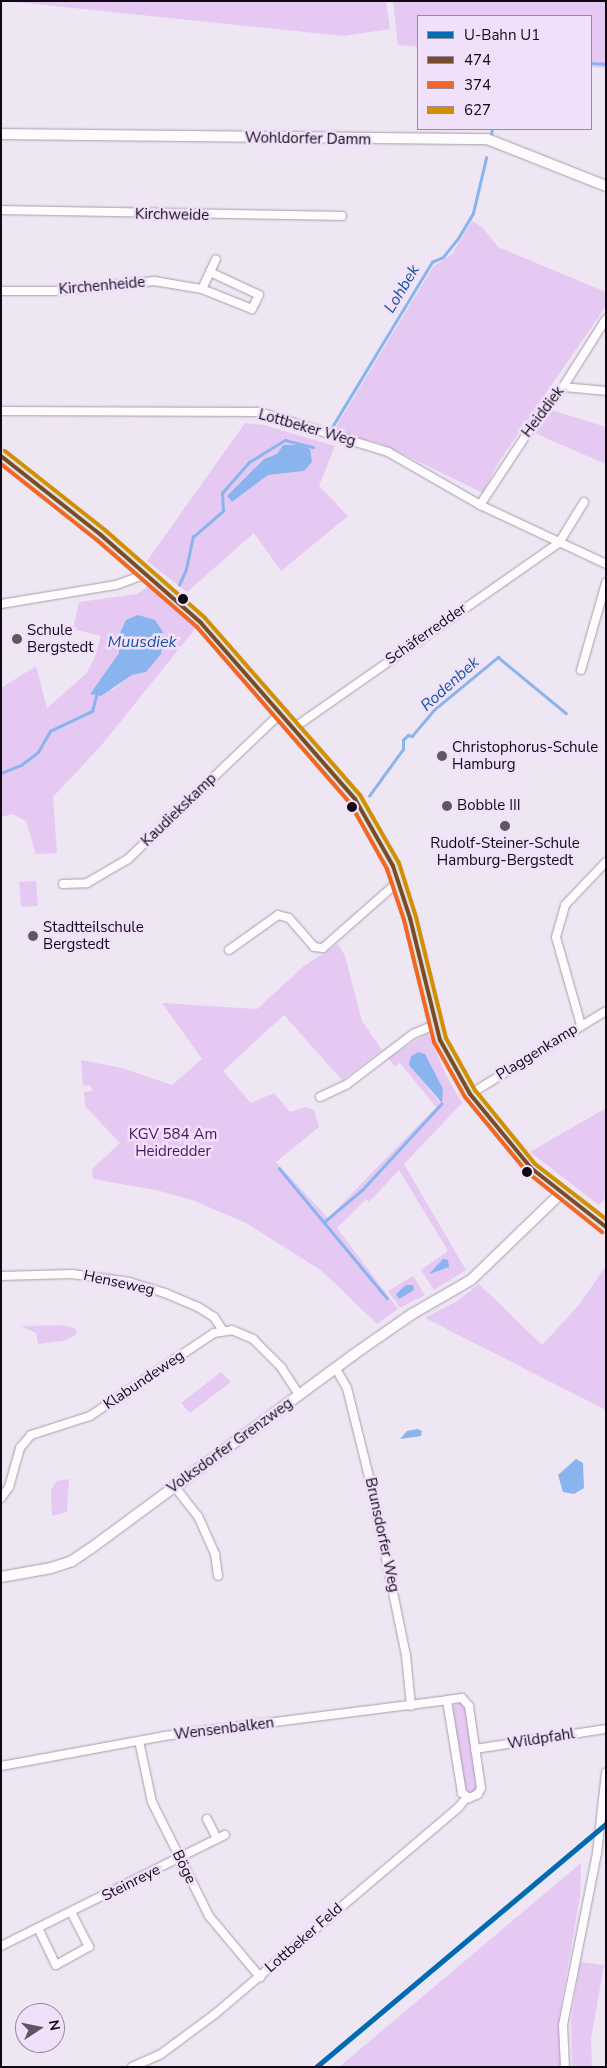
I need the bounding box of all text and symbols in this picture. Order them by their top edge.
legend [417,15,592,130]
text: U-Bahn U1 [464,25,540,45]
text: 474 [464,50,491,70]
text: 374 [464,75,491,95]
text: 627 [464,100,491,120]
street label: Wohldorfer Damm [245,129,371,149]
street label: Kirchweide [135,205,209,225]
water label: Lohbek [380,262,424,316]
street label: Kirchenheide [58,273,146,299]
street label: Heiddiek [518,383,568,441]
street label: Lottbeker Weg [256,406,358,450]
unlabelled marker [178,594,188,604]
street label: Schäferredder [382,599,470,669]
place label: Schule Bergstedt [27,621,93,656]
water label: Muusdiek [108,632,176,652]
marker: Schule Bergstedt [11,633,23,645]
water label: Rodenbek [417,653,483,715]
place label: Christophorus-Schule Hamburg [452,738,598,773]
marker: Christophorus-Schule Hamburg [436,750,448,762]
street label: Kaudiekskamp [138,770,220,850]
place label: Bobble III [457,797,521,815]
marker: Bobble III [441,800,453,812]
unlabelled marker [347,802,357,812]
marker: Rudolf-Steiner-Schule Hamburg-Bergstedt [499,820,511,832]
place label: Rudolf-Steiner-Schule Hamburg-Bergstedt [430,834,580,869]
place label: Stadtteilschule Bergstedt [43,918,144,953]
marker: Stadtteilschule Bergstedt [27,930,39,942]
street label: Plaggenkamp [493,1020,581,1084]
park label: KGV 584 Am Heidredder [129,1125,217,1160]
unlabelled marker [522,1167,532,1177]
street label: Henseweg [82,1267,156,1299]
street label: Klabundeweg [100,1346,188,1414]
street label: Volksdorfer Grenzweg [164,1395,296,1497]
street label: Brunsdorfer Weg [361,1476,403,1594]
street label: Wensenbalken [173,1714,275,1744]
street label: Wildpfahl [506,1725,576,1753]
street label: Böge [168,1847,200,1887]
street label: Steinreye [99,1861,163,1905]
street label: Lottbeker Feld [262,1899,346,1977]
north arrow [15,2003,65,2053]
text: N [44,2018,65,2032]

